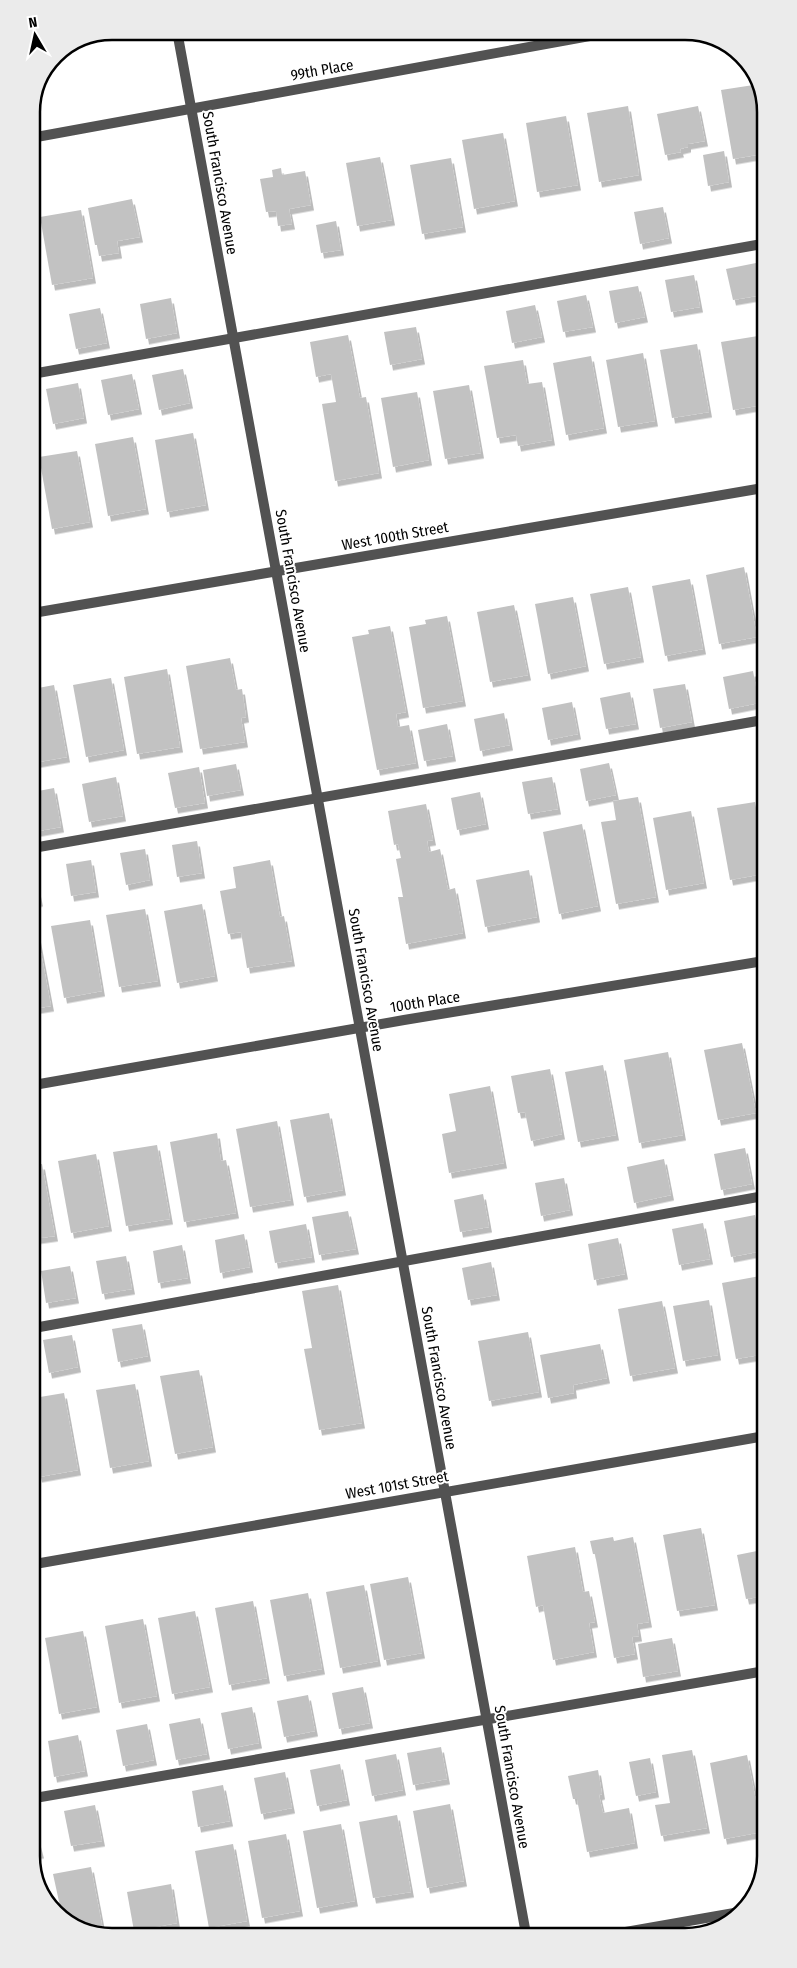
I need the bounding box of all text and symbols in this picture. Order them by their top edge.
north arrow [10,10,60,60]
text: N [28,14,39,32]
street label: 99th Place [289,56,355,84]
street label: South Francisco Avenue [199,110,241,256]
street label: South Francisco Avenue [272,508,314,654]
street label: West 100th Street [340,518,450,554]
street label: South Francisco Avenue [345,907,387,1053]
street label: 100th Place [389,988,461,1016]
street label: South Francisco Avenue [418,1305,460,1451]
street label: West 101st Street [344,1467,450,1503]
street label: South Francisco Avenue [491,1704,533,1850]

